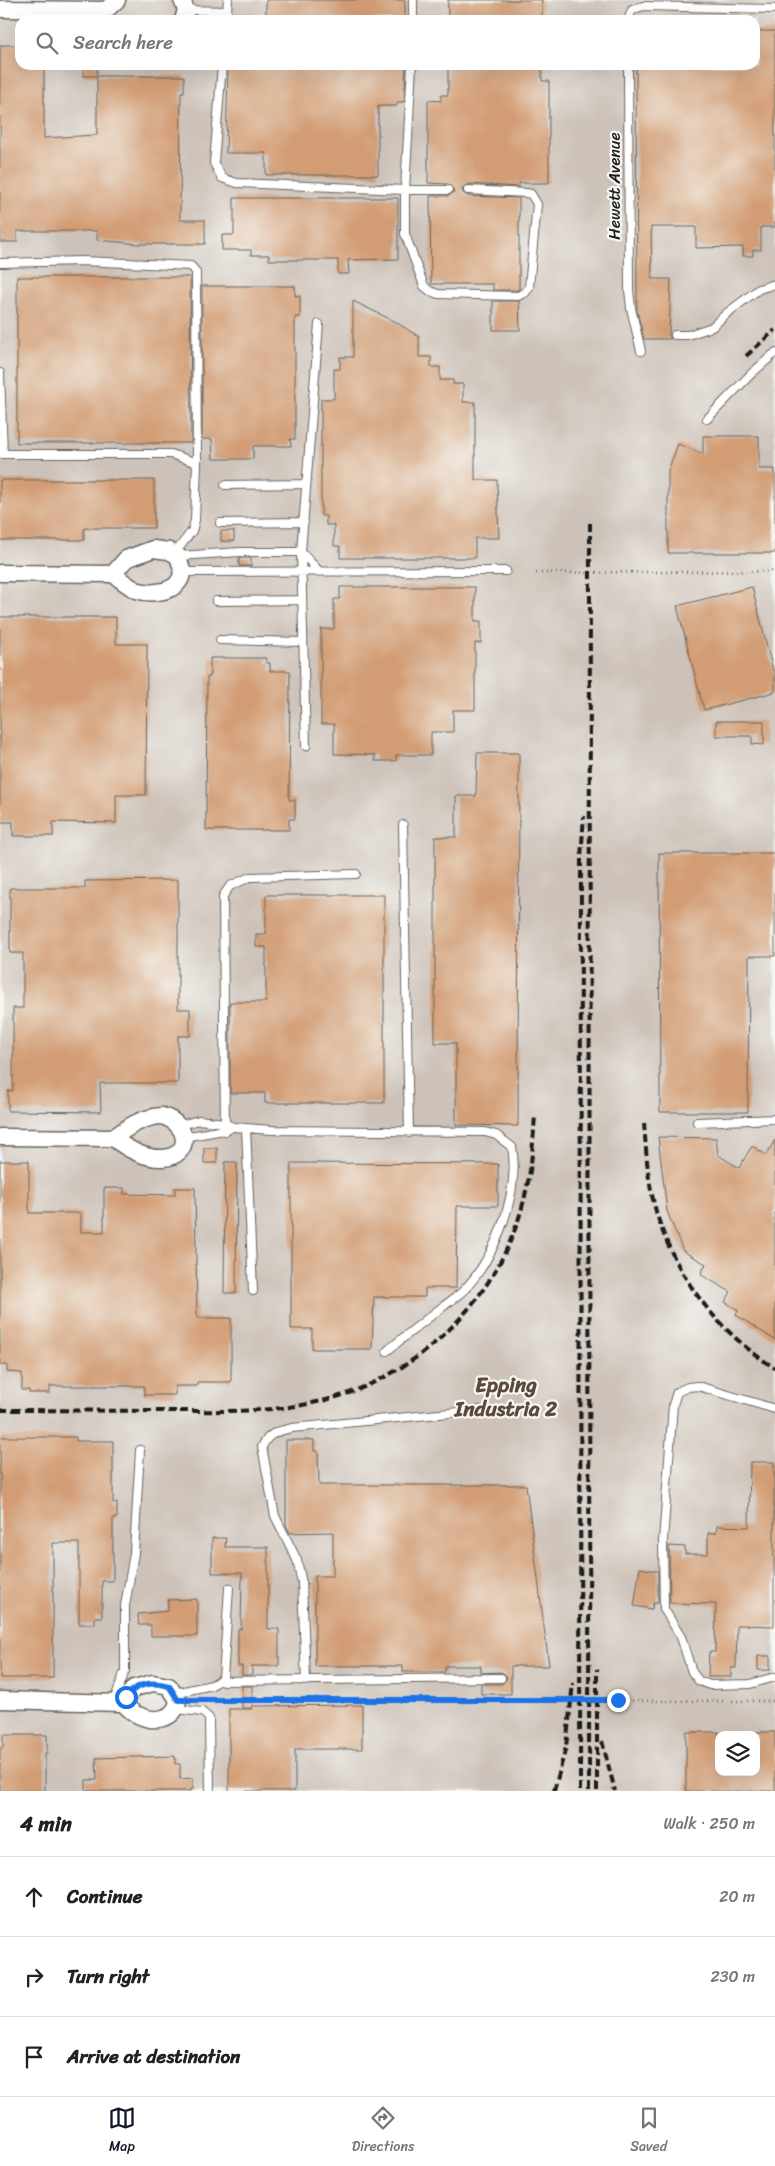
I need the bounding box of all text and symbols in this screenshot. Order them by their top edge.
search box [15,15,760,70]
text: Search here [73,26,173,59]
icon: search [33,29,61,57]
street label: Hewett Avenue [600,132,629,240]
district label: Epping Industria 2 [454,1366,557,1428]
route start [115,1686,138,1709]
route end [607,1689,630,1712]
map controls [715,1731,760,1776]
button: layers [715,1731,760,1776]
text: 4 min [20,1805,72,1843]
text: Walk · 250 m [663,1809,755,1838]
text: Continue [67,1880,143,1913]
text: 20 m [719,1882,755,1911]
icon: ahead [20,1883,48,1911]
text: Turn right [67,1960,149,1993]
text: 230 m [710,1962,755,1991]
icon: right [20,1963,48,1991]
text: Arrive at destination [67,2040,240,2073]
icon: arrive [20,2043,48,2071]
tab: Map [108,2104,136,2159]
tab: Directions [352,2104,414,2159]
tab: Saved [630,2104,667,2159]

